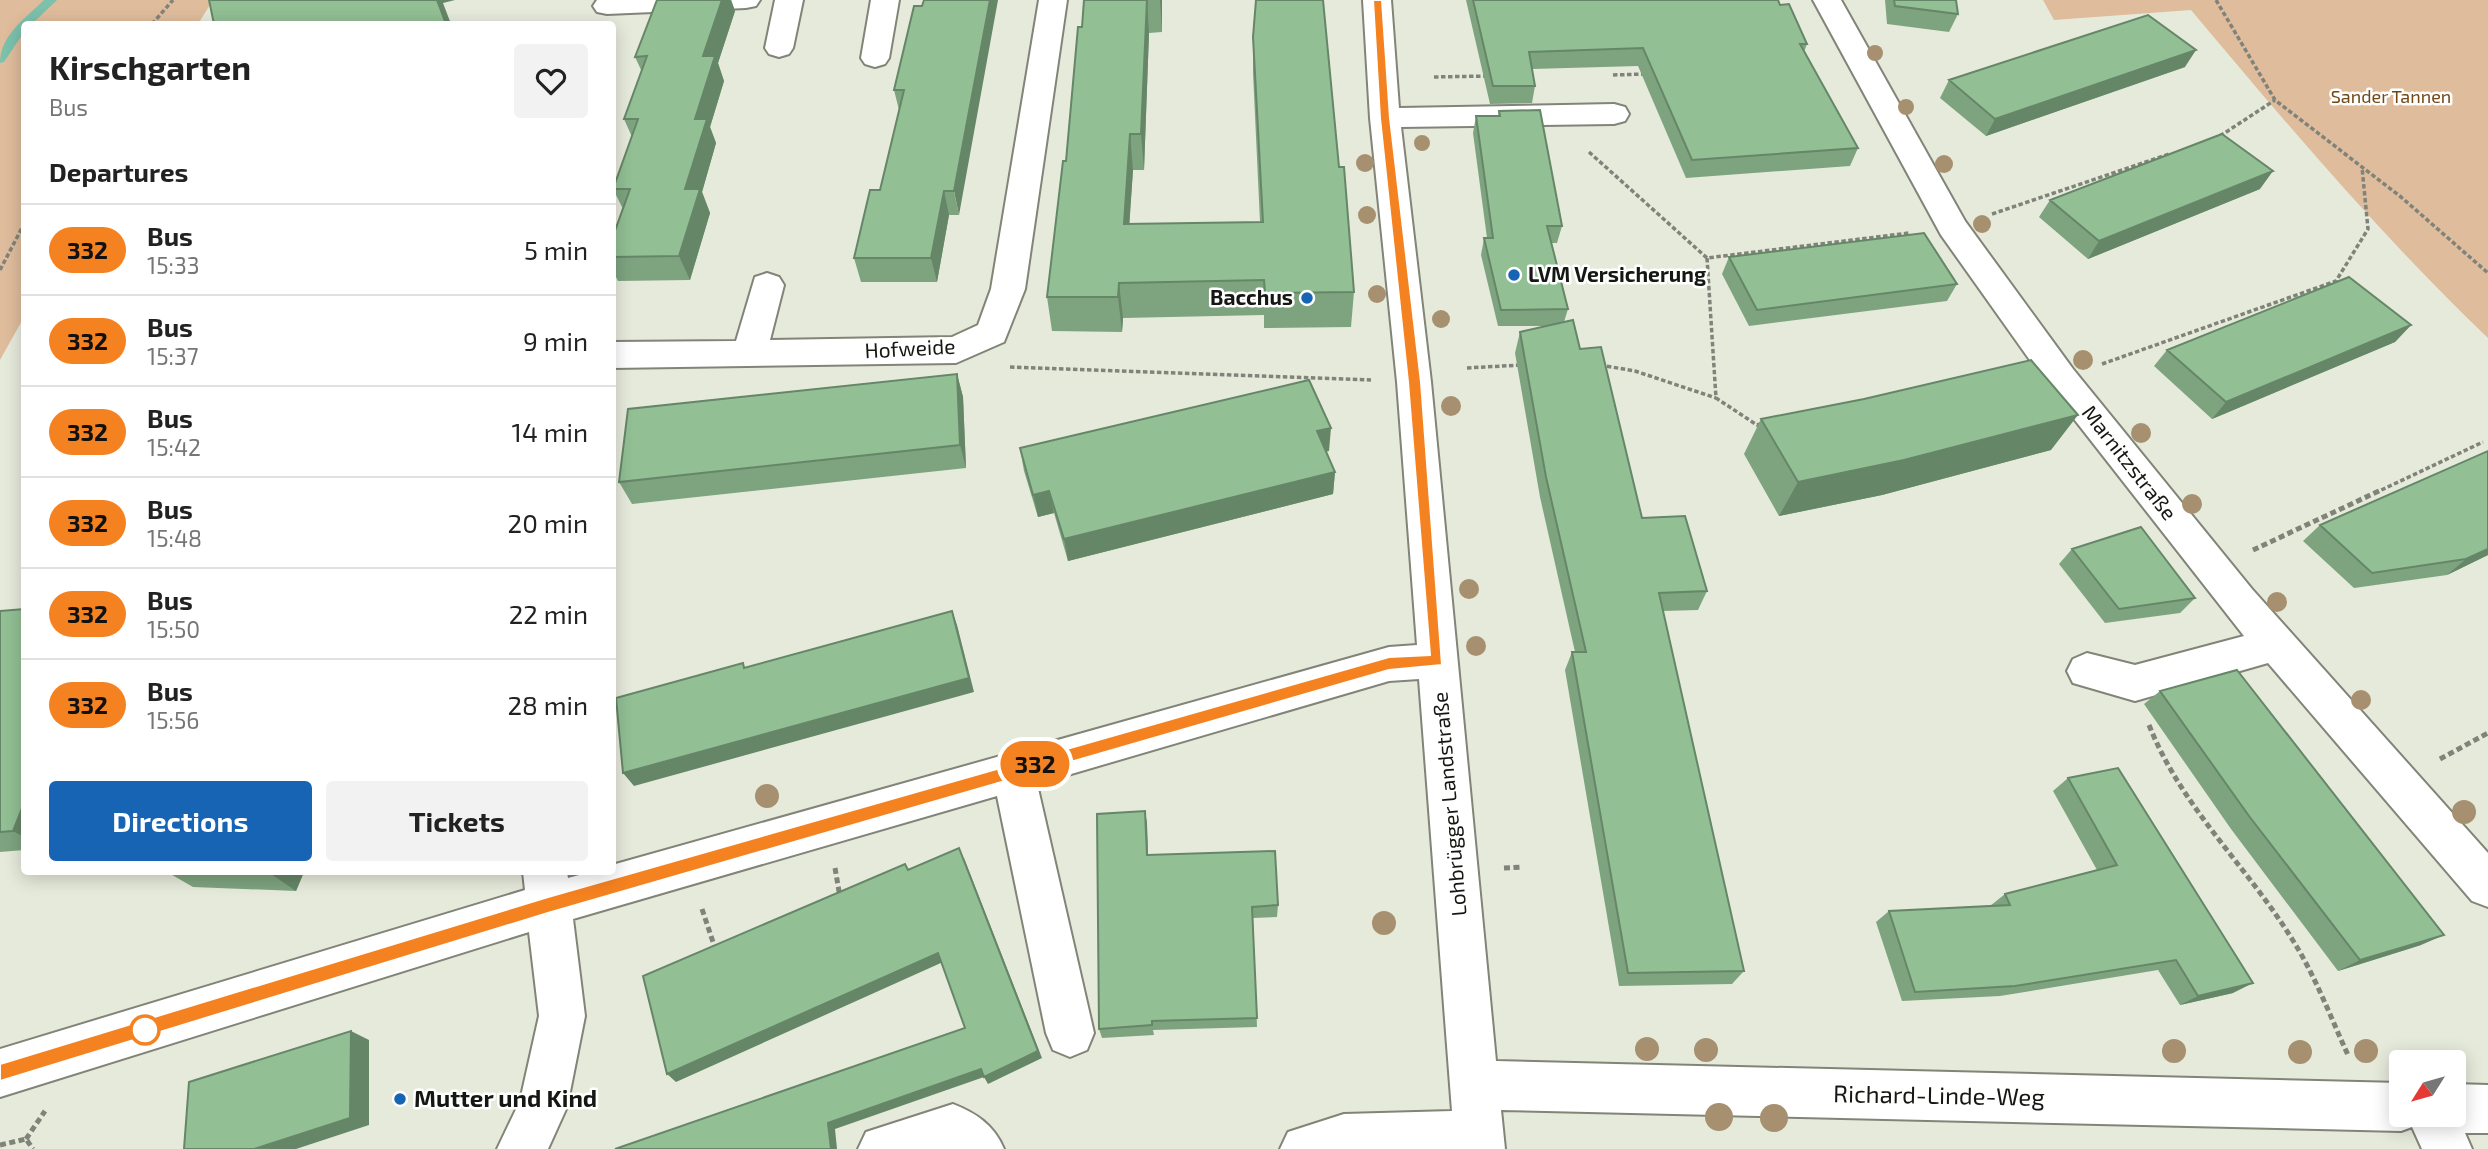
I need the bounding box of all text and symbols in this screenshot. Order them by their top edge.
button: heart [514,44,588,118]
text: Kirschgarten [49,47,251,87]
park label: Sander Tannen [2331,85,2451,107]
text: Bus [49,93,88,121]
text: Departures [49,156,188,187]
text: Bus [147,220,193,251]
text: 5 min [524,234,588,265]
text: 332 [67,235,108,264]
text: 15:33 [147,251,200,279]
place label: LVM Versicherung [1528,261,1706,286]
marker: LVM Versicherung [1506,267,1522,283]
place label: Bacchus [1210,284,1293,309]
marker: Bacchus [1299,290,1315,306]
text: Bus [147,311,193,342]
text: 9 min [523,325,588,356]
text: 332 [67,326,108,355]
street label: Hofweide [864,333,956,362]
text: 15:37 [147,342,198,370]
street label: Marnitzstraße [2078,400,2183,524]
text: Bus [147,402,193,433]
text: 14 min [512,416,588,447]
text: 332 [67,417,108,446]
text: 15:42 [147,433,201,461]
text: Bus [147,493,193,524]
text: 20 min [508,507,588,538]
text: 332 [67,508,108,537]
text: 15:48 [147,524,202,552]
text: Bus [147,584,193,615]
text: 22 min [509,598,588,629]
text: 332 [67,599,108,628]
text: 15:50 [147,615,200,643]
text: Bus [147,675,193,706]
text: 28 min [507,689,588,720]
text: 332 [67,690,108,719]
street label: Lohbrügger Landstraße [1426,691,1471,917]
text: 15:56 [147,706,199,734]
line badge: 332 [995,741,1075,787]
text: 332 [1014,749,1056,778]
button: Directions [49,781,312,861]
button: Tickets [326,781,588,861]
unlabelled marker [130,1015,160,1045]
north arrow [2389,1050,2466,1127]
map controls [2389,1050,2466,1127]
street label: Richard-Linde-Weg [1833,1078,2045,1111]
place label: Mutter und Kind [414,1083,597,1112]
marker: Mutter und Kind [392,1091,408,1107]

